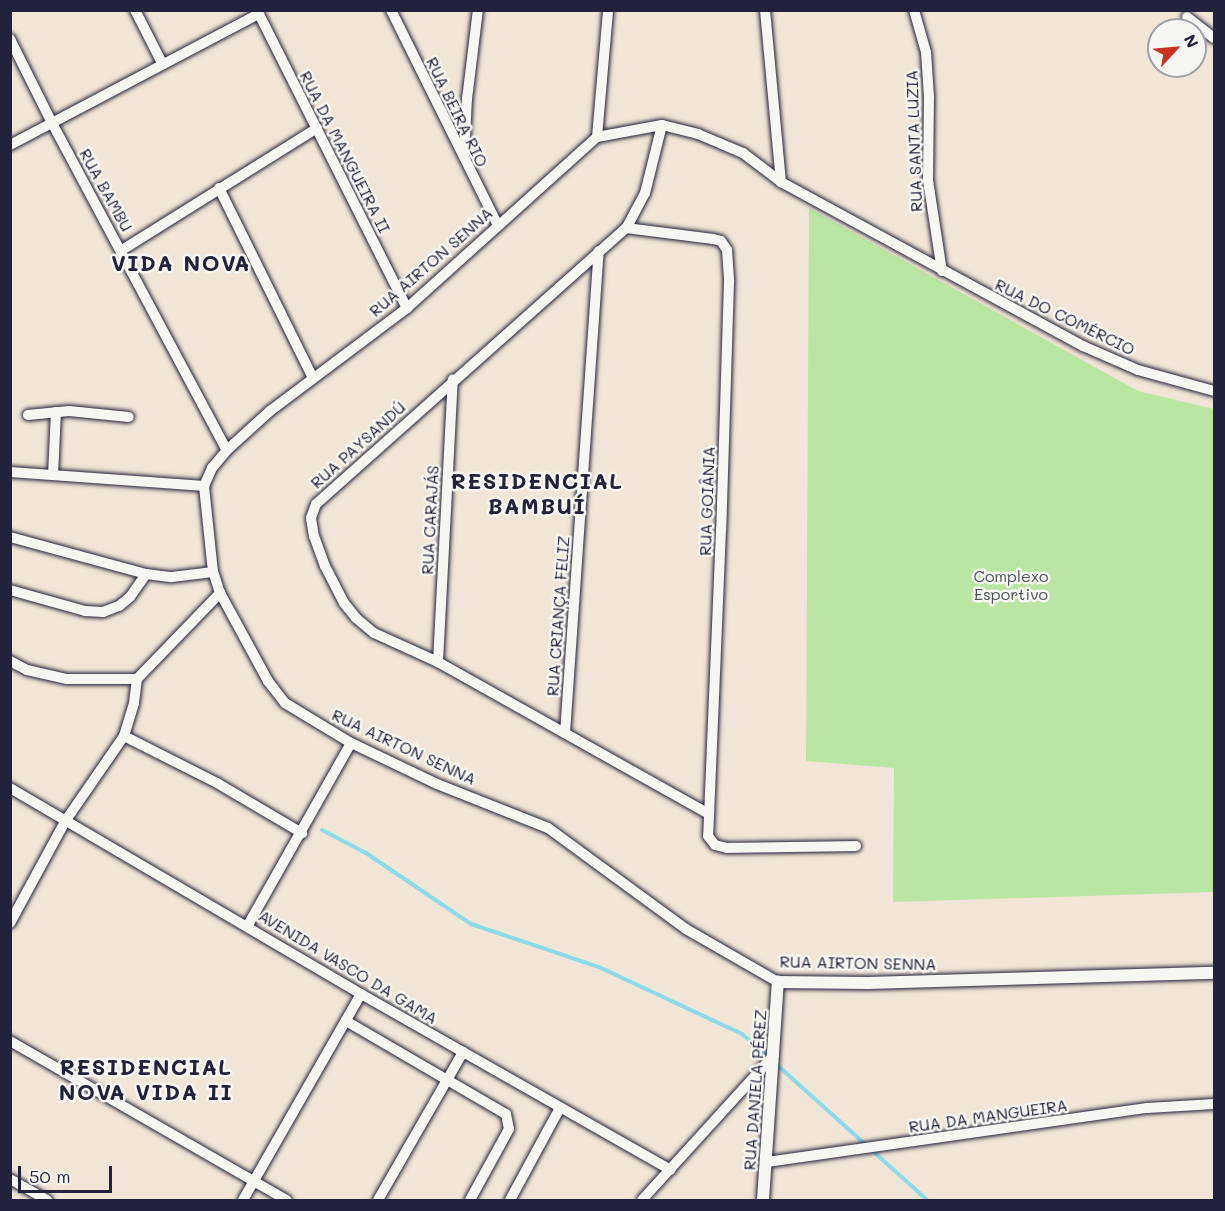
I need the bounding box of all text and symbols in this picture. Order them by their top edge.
north arrow [1147,18,1207,78]
text: N [1180,31,1204,51]
street label: RUA BEIRA RIO [422,54,492,170]
street label: RUA DA MANGUEIRA II [296,68,394,236]
street label: RUA SANTA LUZIA [902,70,926,212]
street label: RUA BAMBU [75,145,137,235]
street label: RUA AIRTON SENNA [366,203,496,321]
district label: VIDA NOVA [111,250,251,276]
street label: RUA DO COMÉRCIO [992,275,1138,359]
street label: RUA PAYSANDÚ [307,397,409,493]
street label: RUA GOIÂNIA [695,446,719,556]
street label: RUA CARAJÁS [418,465,442,575]
district label: RESIDENCIAL BAMBUÍ [451,467,623,518]
street label: RUA CRIANÇA FELIZ [543,535,573,697]
park label: Complexo Esportivo [973,566,1049,604]
street label: RUA AIRTON SENNA [329,705,479,789]
street label: AVENIDA VASCO DA GAMA [255,906,441,1028]
street label: RUA AIRTON SENNA [779,952,937,974]
street label: RUA DANIELA PÉREZ [740,1009,770,1171]
district label: RESIDENCIAL NOVA VIDA II [59,1053,233,1104]
street label: RUA DA MANGUEIRA [907,1095,1069,1137]
scale bar [21,1154,116,1192]
text: 50 m [29,1164,71,1188]

